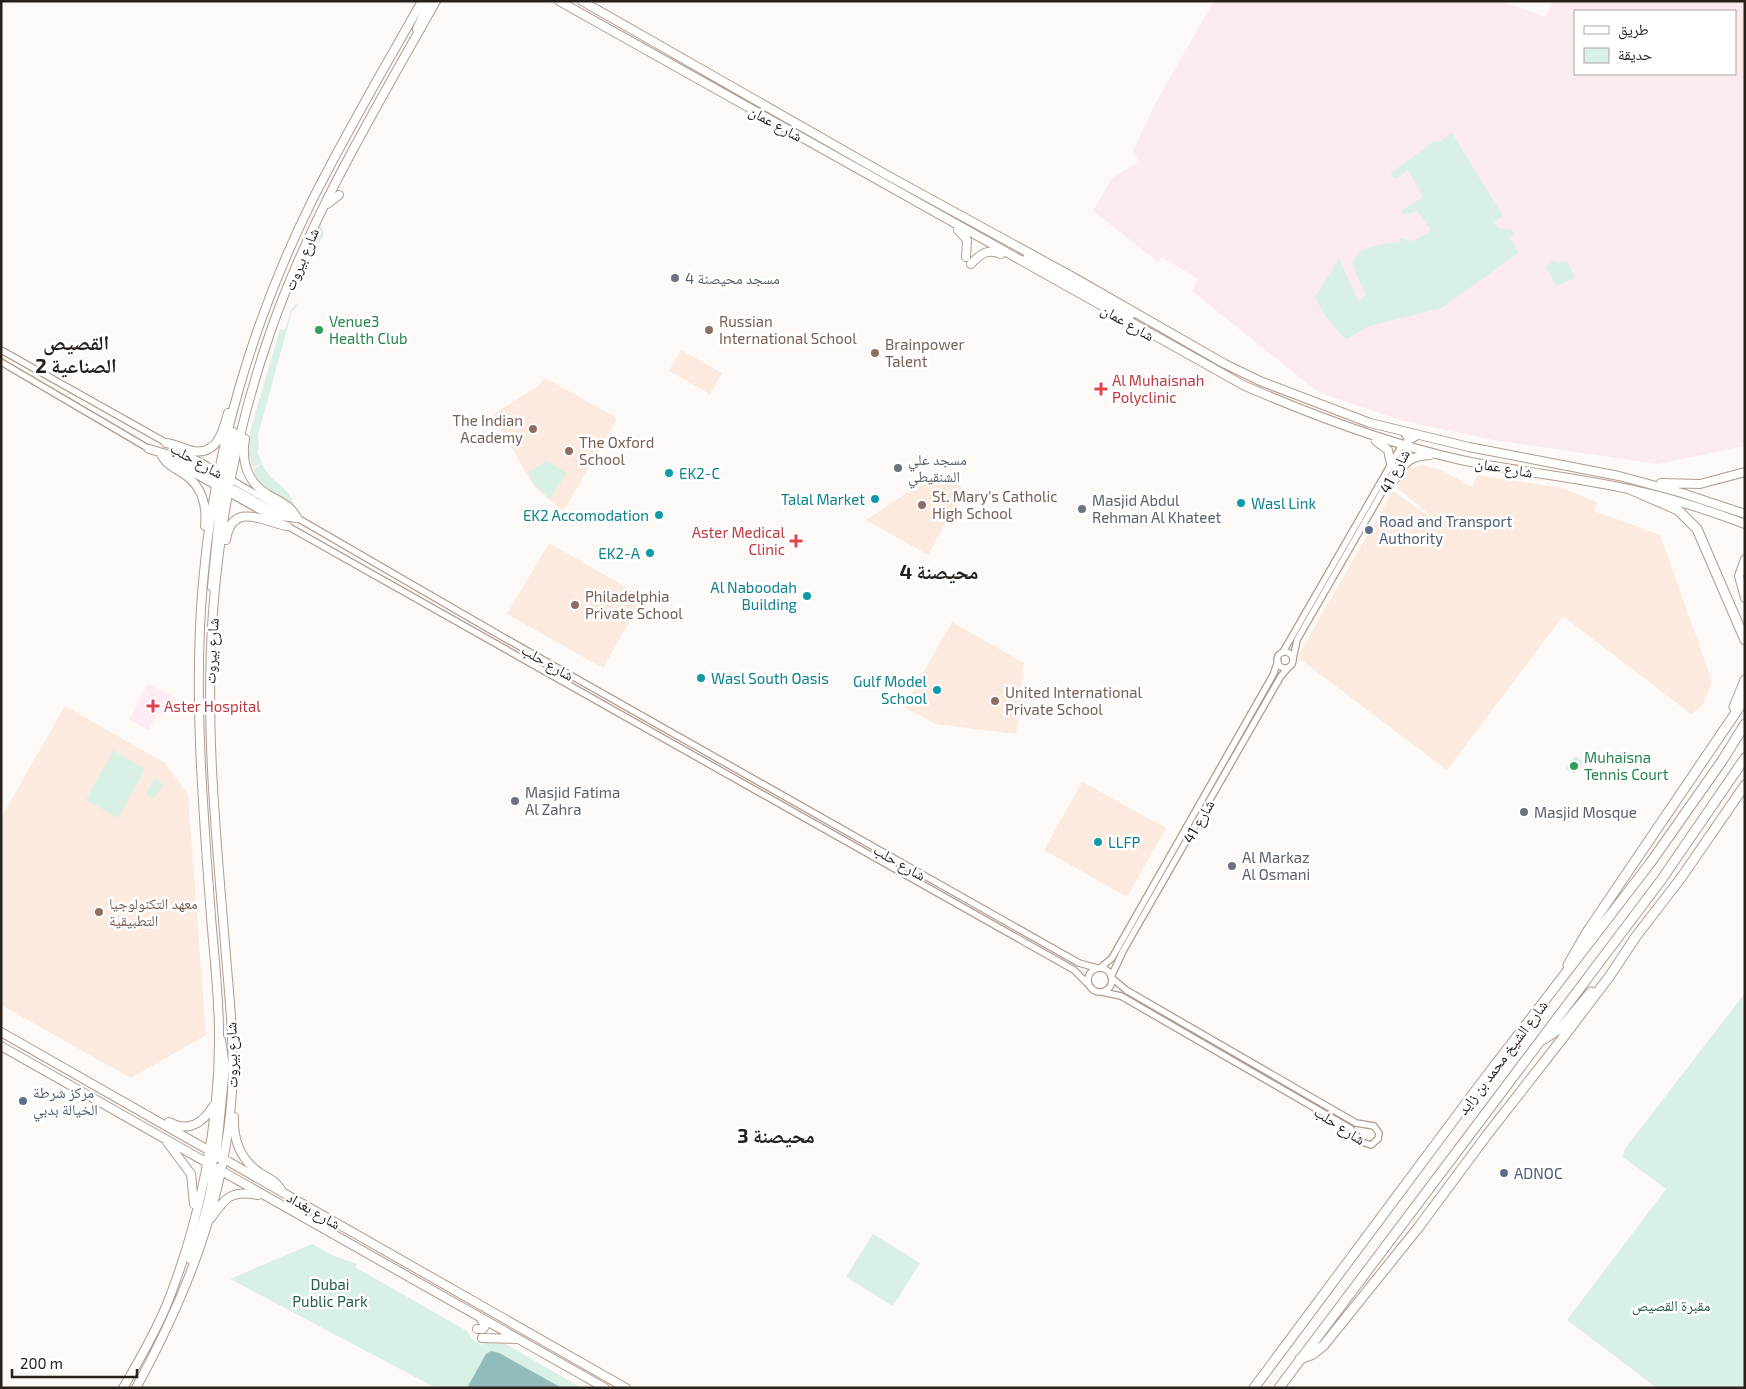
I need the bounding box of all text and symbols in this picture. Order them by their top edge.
legend [1574,10,1736,75]
text: طريق [1618,20,1649,40]
text: حديقة [1618,45,1653,63]
street label: شارع عمان [745,101,806,147]
street label: شارع بيروت [280,225,324,294]
place label: مسجد محيصنة 4 [685,269,780,287]
marker: مسجد محيصنة 4 [669,272,681,284]
street label: شارع عمان [1097,300,1158,346]
place label: Venue3 Health Club [329,312,408,347]
place label: Russian International School [719,312,857,347]
marker: Venue3 Health Club [313,324,325,336]
marker: Russian International School [703,324,715,336]
district label: القصيص الصناعية 2 [35,330,117,378]
place label: Brainpower Talent [885,335,965,370]
marker: Brainpower Talent [869,347,881,359]
place label: Al Muhaisnah Polyclinic [1112,371,1204,406]
marker: Al Muhaisnah Polyclinic [1094,382,1108,396]
place label: The Indian Academy [452,411,523,446]
marker: The Indian Academy [527,423,539,435]
place label: The Oxford School [579,433,654,468]
street label: شارع حلب [167,438,227,484]
marker: The Oxford School [563,445,575,457]
street label: شارع 41 [1375,446,1415,497]
place label: مسجد علي الشنقيطي [908,450,967,489]
street label: شارع عمان [1473,453,1534,483]
marker: مسجد علي الشنقيطي [892,462,904,474]
place label: EK2-C [679,464,720,482]
marker: EK2-C [663,467,675,479]
place label: St. Mary's Catholic High School [932,487,1058,522]
place label: Talal Market [781,490,865,508]
place label: Masjid Abdul Rehman Al Khateet [1092,491,1221,526]
marker: Talal Market [869,493,881,505]
place label: Wasl Link [1251,494,1316,512]
marker: Wasl Link [1235,497,1247,509]
marker: St. Mary's Catholic High School [916,499,928,511]
marker: Masjid Abdul Rehman Al Khateet [1076,503,1088,515]
place label: EK2 Accomodation [523,506,649,524]
marker: EK2 Accomodation [653,509,665,521]
place label: Road and Transport Authority [1379,512,1513,547]
place label: Aster Medical Clinic [692,523,786,558]
marker: Road and Transport Authority [1363,524,1375,536]
marker: Aster Medical Clinic [789,534,803,548]
place label: EK2-A [598,544,641,562]
marker: EK2-A [644,547,656,559]
district label: محيصنة 4 [900,559,978,584]
place label: Al Naboodah Building [710,578,798,613]
place label: Philadelphia Private School [585,587,683,622]
marker: Al Naboodah Building [801,590,813,602]
marker: Philadelphia Private School [569,599,581,611]
street label: شارع بيروت [200,617,224,685]
street label: شارع حلب [518,640,577,686]
place label: Wasl South Oasis [711,669,829,687]
marker: Wasl South Oasis [695,672,707,684]
place label: Gulf Model School [853,672,928,707]
place label: United International Private School [1005,683,1142,718]
marker: Gulf Model School [931,684,943,696]
marker: United International Private School [989,695,1001,707]
place label: Aster Hospital [164,697,261,715]
marker: Aster Hospital [146,699,160,713]
place label: Muhaisna Tennis Court [1584,748,1669,783]
marker: Muhaisna Tennis Court [1568,760,1580,772]
place label: Masjid Fatima Al Zahra [525,783,620,818]
marker: Masjid Fatima Al Zahra [509,795,521,807]
street label: شارع 41 [1178,796,1219,847]
place label: Masjid Mosque [1534,803,1637,822]
marker: Masjid Mosque [1518,806,1530,818]
place label: LLFP [1108,833,1141,851]
marker: LLFP [1092,836,1104,848]
street label: شارع حلب [870,840,929,886]
place label: Al Markaz Al Osmani [1242,848,1310,883]
marker: Al Markaz Al Osmani [1226,860,1238,872]
place label: معهد التكنولوجيا التطبيقية [109,894,198,929]
marker: معهد التكنولوجيا التطبيقية [93,906,105,918]
street label: شارع الشيخ محمد بن زايد [1453,996,1553,1119]
street label: شارع بيروت [221,1022,243,1088]
place label: مركز شرطة الخيالة بدبي [33,1083,98,1122]
marker: مركز شرطة الخيالة بدبي [17,1095,29,1107]
street label: شارع حلب [1310,1102,1369,1150]
district label: محيصنة 3 [737,1123,815,1148]
place label: ADNOC [1514,1164,1563,1182]
marker: ADNOC [1498,1167,1510,1179]
street label: شارع بغداد [283,1187,344,1234]
park label: Dubai Public Park [292,1275,368,1310]
park label: مقبرة القصيص [1632,1296,1710,1316]
scale bar [12,1346,138,1378]
text: 200 m [20,1354,63,1372]

